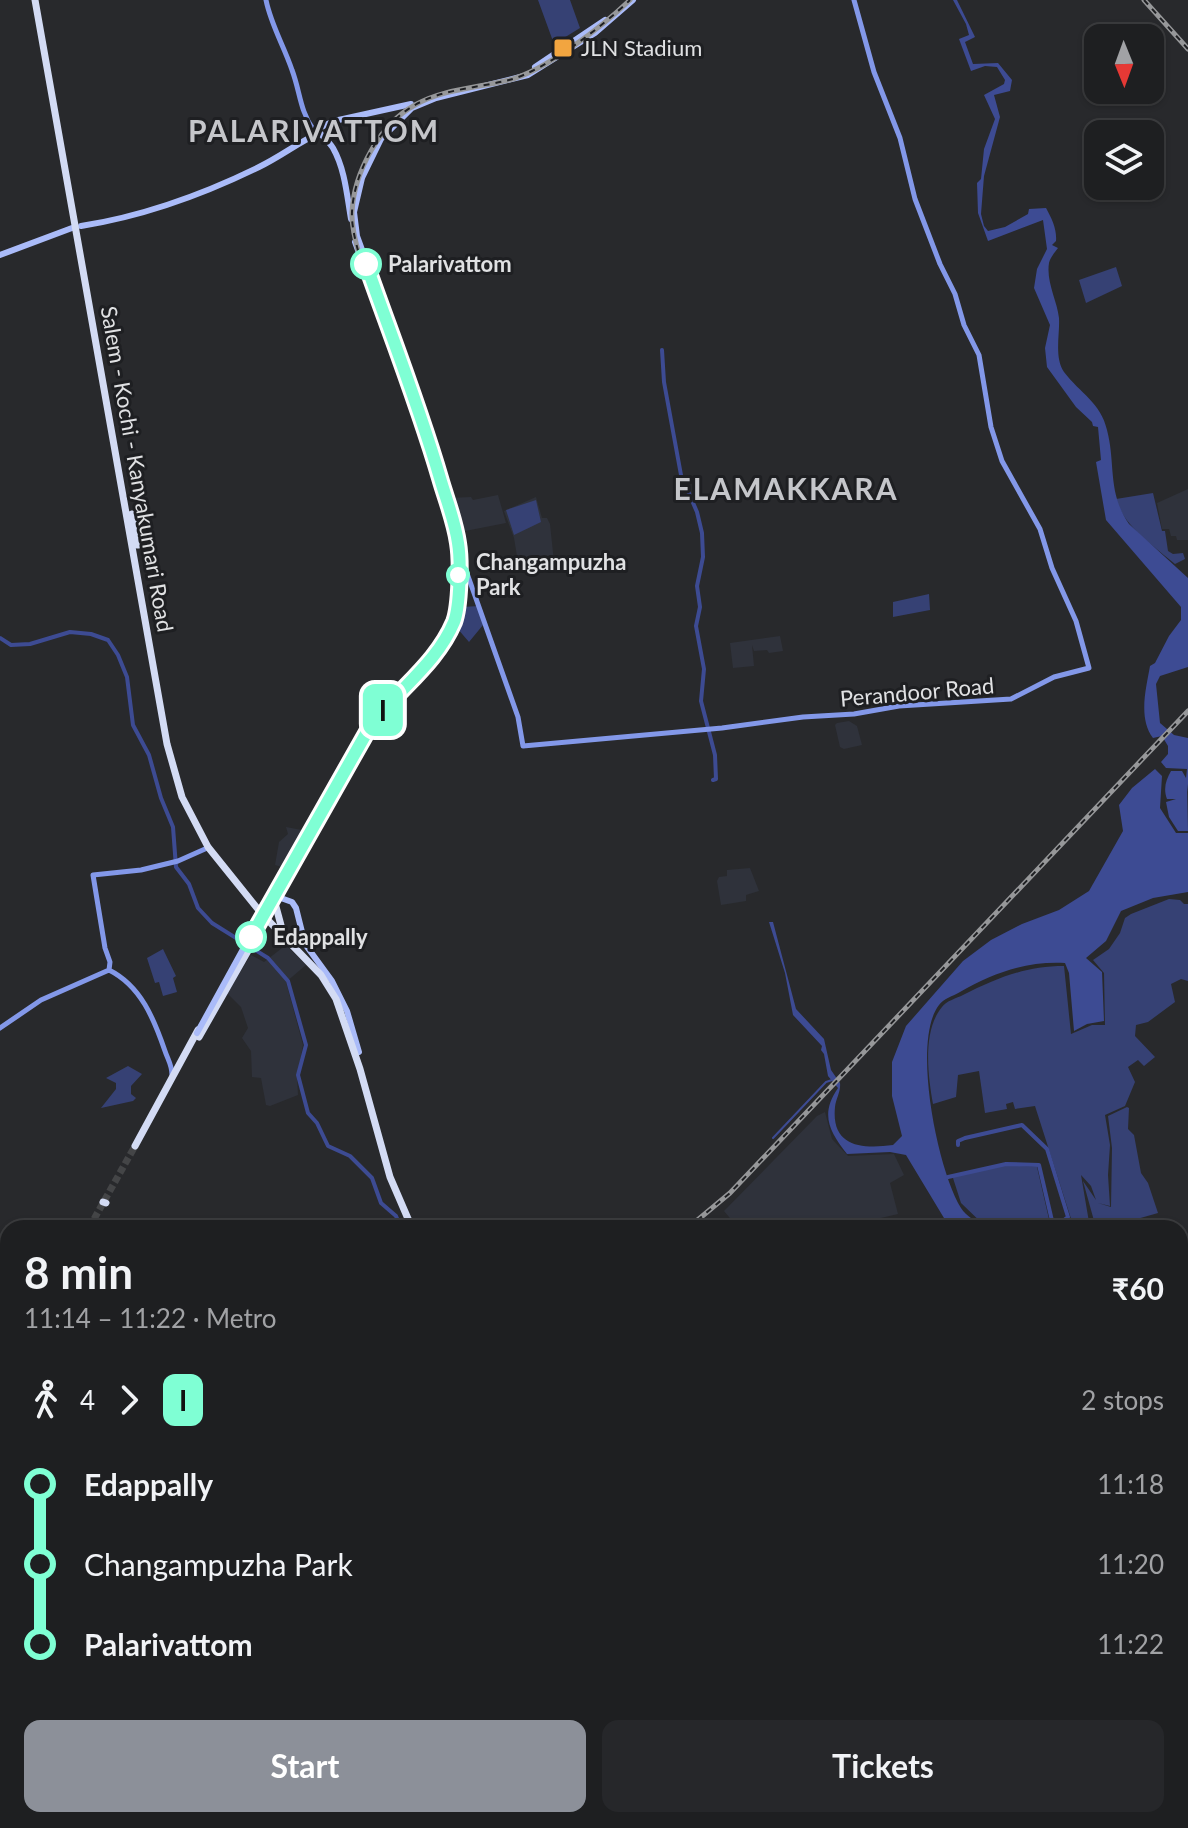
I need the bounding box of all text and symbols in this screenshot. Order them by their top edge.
north arrow [1084,24,1164,104]
map controls [1084,24,1164,200]
place label: JLN Stadium [581,34,702,61]
marker: JLN Stadium [552,37,574,59]
district label: PALARIVATTOM [188,112,440,148]
button: layers [1084,120,1164,200]
marker: Palarivattom [351,249,381,279]
place label: Palarivattom [388,250,512,277]
street label: Salem - Kochi - Kanyakumari Road [96,304,179,634]
district label: ELAMAKKARA [674,470,898,506]
place label: Changampuzha Park [476,548,626,600]
marker: Changampuzha Park [447,564,469,586]
street label: Perandoor Road [839,671,995,712]
line badge: I [357,684,409,736]
text: I [379,693,387,727]
marker: Edappally [236,922,266,952]
place label: Edappally [273,923,368,950]
text: 8 min [24,1246,133,1298]
text: ₹60 [1112,1270,1164,1306]
text: 11:14 – 11:22 · Metro [24,1302,276,1334]
icon: walk [24,1378,68,1422]
icon: forward [107,1378,151,1422]
text: I [179,1383,187,1417]
text: 4 [80,1384,95,1416]
text: 2 stops [1081,1384,1164,1416]
text: Edappally [84,1466,213,1502]
text: 11:18 [1097,1468,1164,1500]
text: Changampuzha Park [84,1546,353,1582]
text: 11:20 [1097,1548,1164,1580]
text: Palarivattom [84,1626,253,1662]
text: 11:22 [1097,1628,1164,1660]
button: Start [24,1720,586,1812]
button: Tickets [602,1720,1164,1812]

